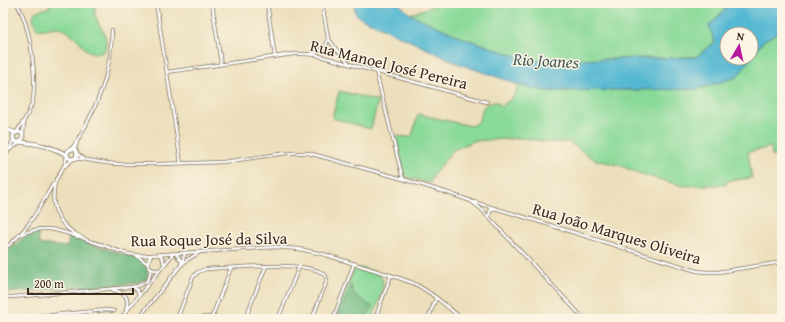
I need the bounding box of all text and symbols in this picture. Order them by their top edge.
north arrow [719,26,759,66]
text: N [736,28,746,45]
street label: Rua Manoel José Pereira [308,33,471,95]
water label: Rio Joanes [511,46,580,74]
street label: Rua João Marques Oliveira [530,196,705,270]
street label: Rua Roque José da Silva [130,226,288,252]
scale bar [28,270,133,296]
text: 200 m [34,275,64,292]

